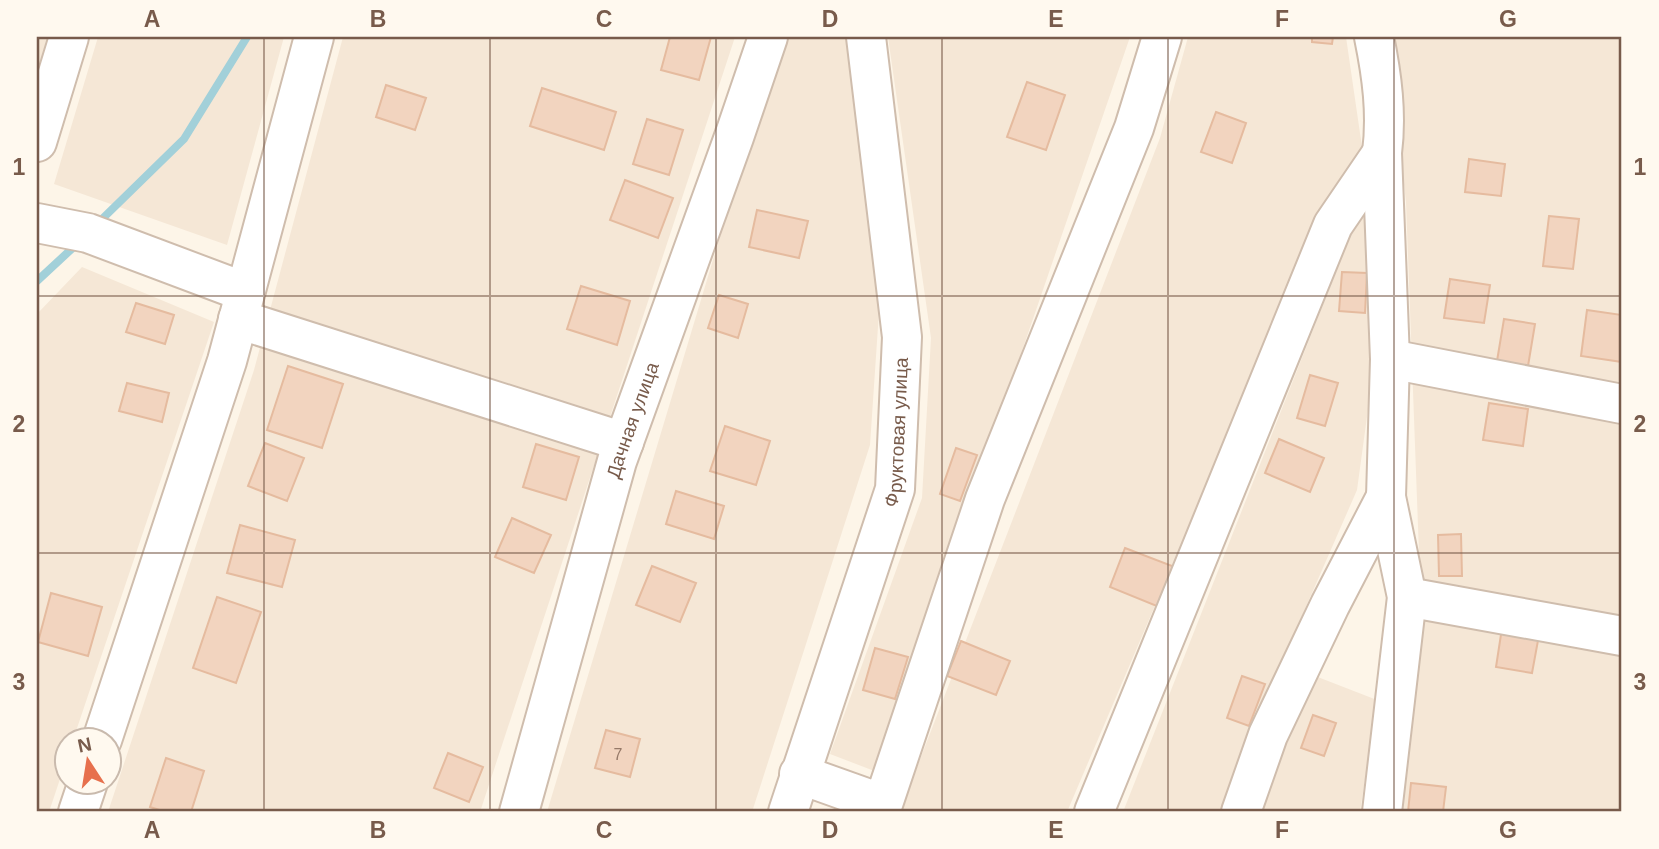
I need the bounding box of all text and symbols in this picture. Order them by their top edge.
text: A [144,6,160,32]
text: B [370,6,386,32]
text: C [596,6,612,32]
text: D [822,6,838,32]
text: E [1048,6,1064,32]
text: F [1275,6,1289,32]
text: G [1499,6,1517,32]
text: 1 [13,154,26,180]
text: 1 [1634,154,1647,180]
street label: Фруктовая улица [880,356,912,510]
street label: Дачная улица [603,359,663,481]
text: 2 [13,411,25,437]
text: 2 [1634,411,1646,437]
text: 3 [13,669,25,695]
text: 3 [1634,669,1646,695]
north arrow [52,726,122,796]
text: N [76,733,93,757]
house number: 7 [614,746,623,763]
text: A [144,817,160,843]
text: B [370,817,386,843]
text: C [596,817,612,843]
text: D [822,817,838,843]
text: E [1048,817,1064,843]
text: F [1275,817,1289,843]
text: G [1499,817,1517,843]

